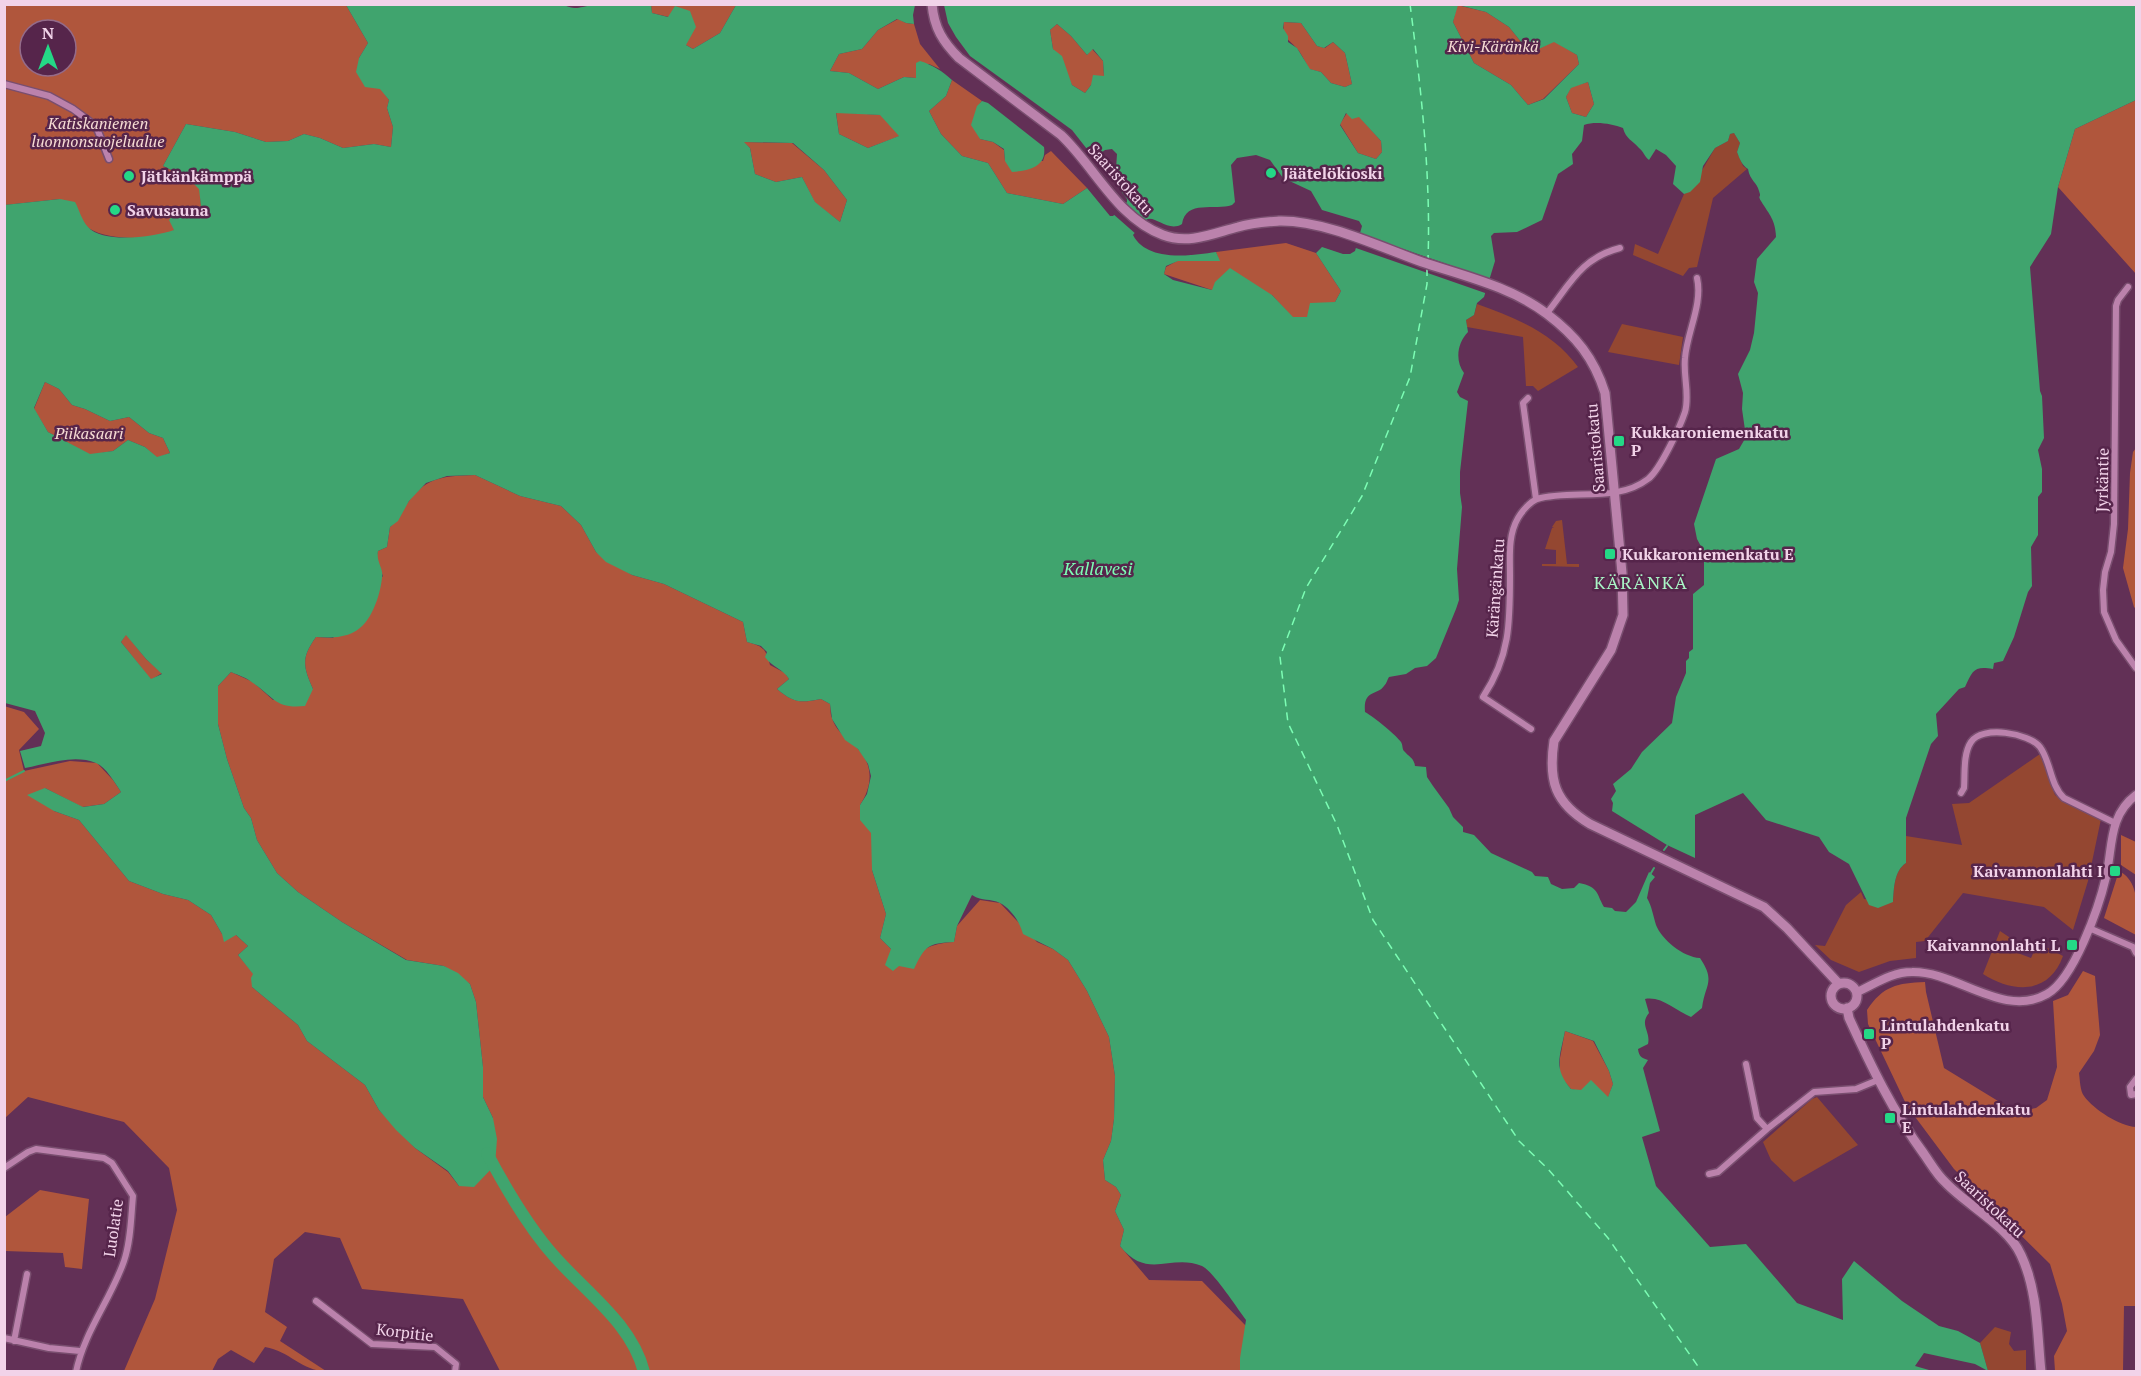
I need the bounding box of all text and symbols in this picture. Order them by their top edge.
north arrow [18,18,78,78]
text: N [42,22,54,44]
park label: Kivi-Käränkä [1446,35,1539,57]
park label: Katiskaniemen luonnonsuojelualue [31,112,165,152]
street label: Saaristokatu [1083,139,1159,219]
place label: Jäätelökioski [1283,162,1382,184]
place label: Jätkänkämppä [141,165,252,187]
marker: Jäätelökioski [1264,166,1278,180]
marker: Jätkänkämppä [122,169,136,183]
place label: Savusauna [127,199,209,221]
marker: Savusauna [108,203,122,217]
street label: Saaristokatu [1580,403,1610,493]
place label: Kukkaroniemenkatu P [1631,421,1789,461]
park label: Piikasaari [54,422,124,444]
marker: Kukkaroniemenkatu P [1612,434,1626,448]
street label: Jyrkäntie [2090,448,2114,512]
street label: Kärängänkatu [1481,538,1509,638]
place label: Kukkaroniemenkatu E [1622,543,1794,565]
marker: Kukkaroniemenkatu E [1603,547,1617,561]
water label: Kallavesi [1063,556,1132,580]
district label: KÄRÄNKÄ [1594,570,1688,594]
place label: Kaivannonlahti I [1973,860,2103,882]
marker: Kaivannonlahti I [2108,864,2122,878]
place label: Kaivannonlahti L [1927,934,2061,956]
marker: Kaivannonlahti L [2065,938,2079,952]
place label: Lintulahdenkatu P [1881,1014,2010,1054]
marker: Lintulahdenkatu P [1862,1027,1876,1041]
place label: Lintulahdenkatu E [1902,1098,2031,1138]
marker: Lintulahdenkatu E [1883,1111,1897,1125]
street label: Saaristokatu [1950,1166,2030,1242]
street label: Luolatie [98,1197,128,1259]
street label: Korpitie [375,1318,435,1346]

